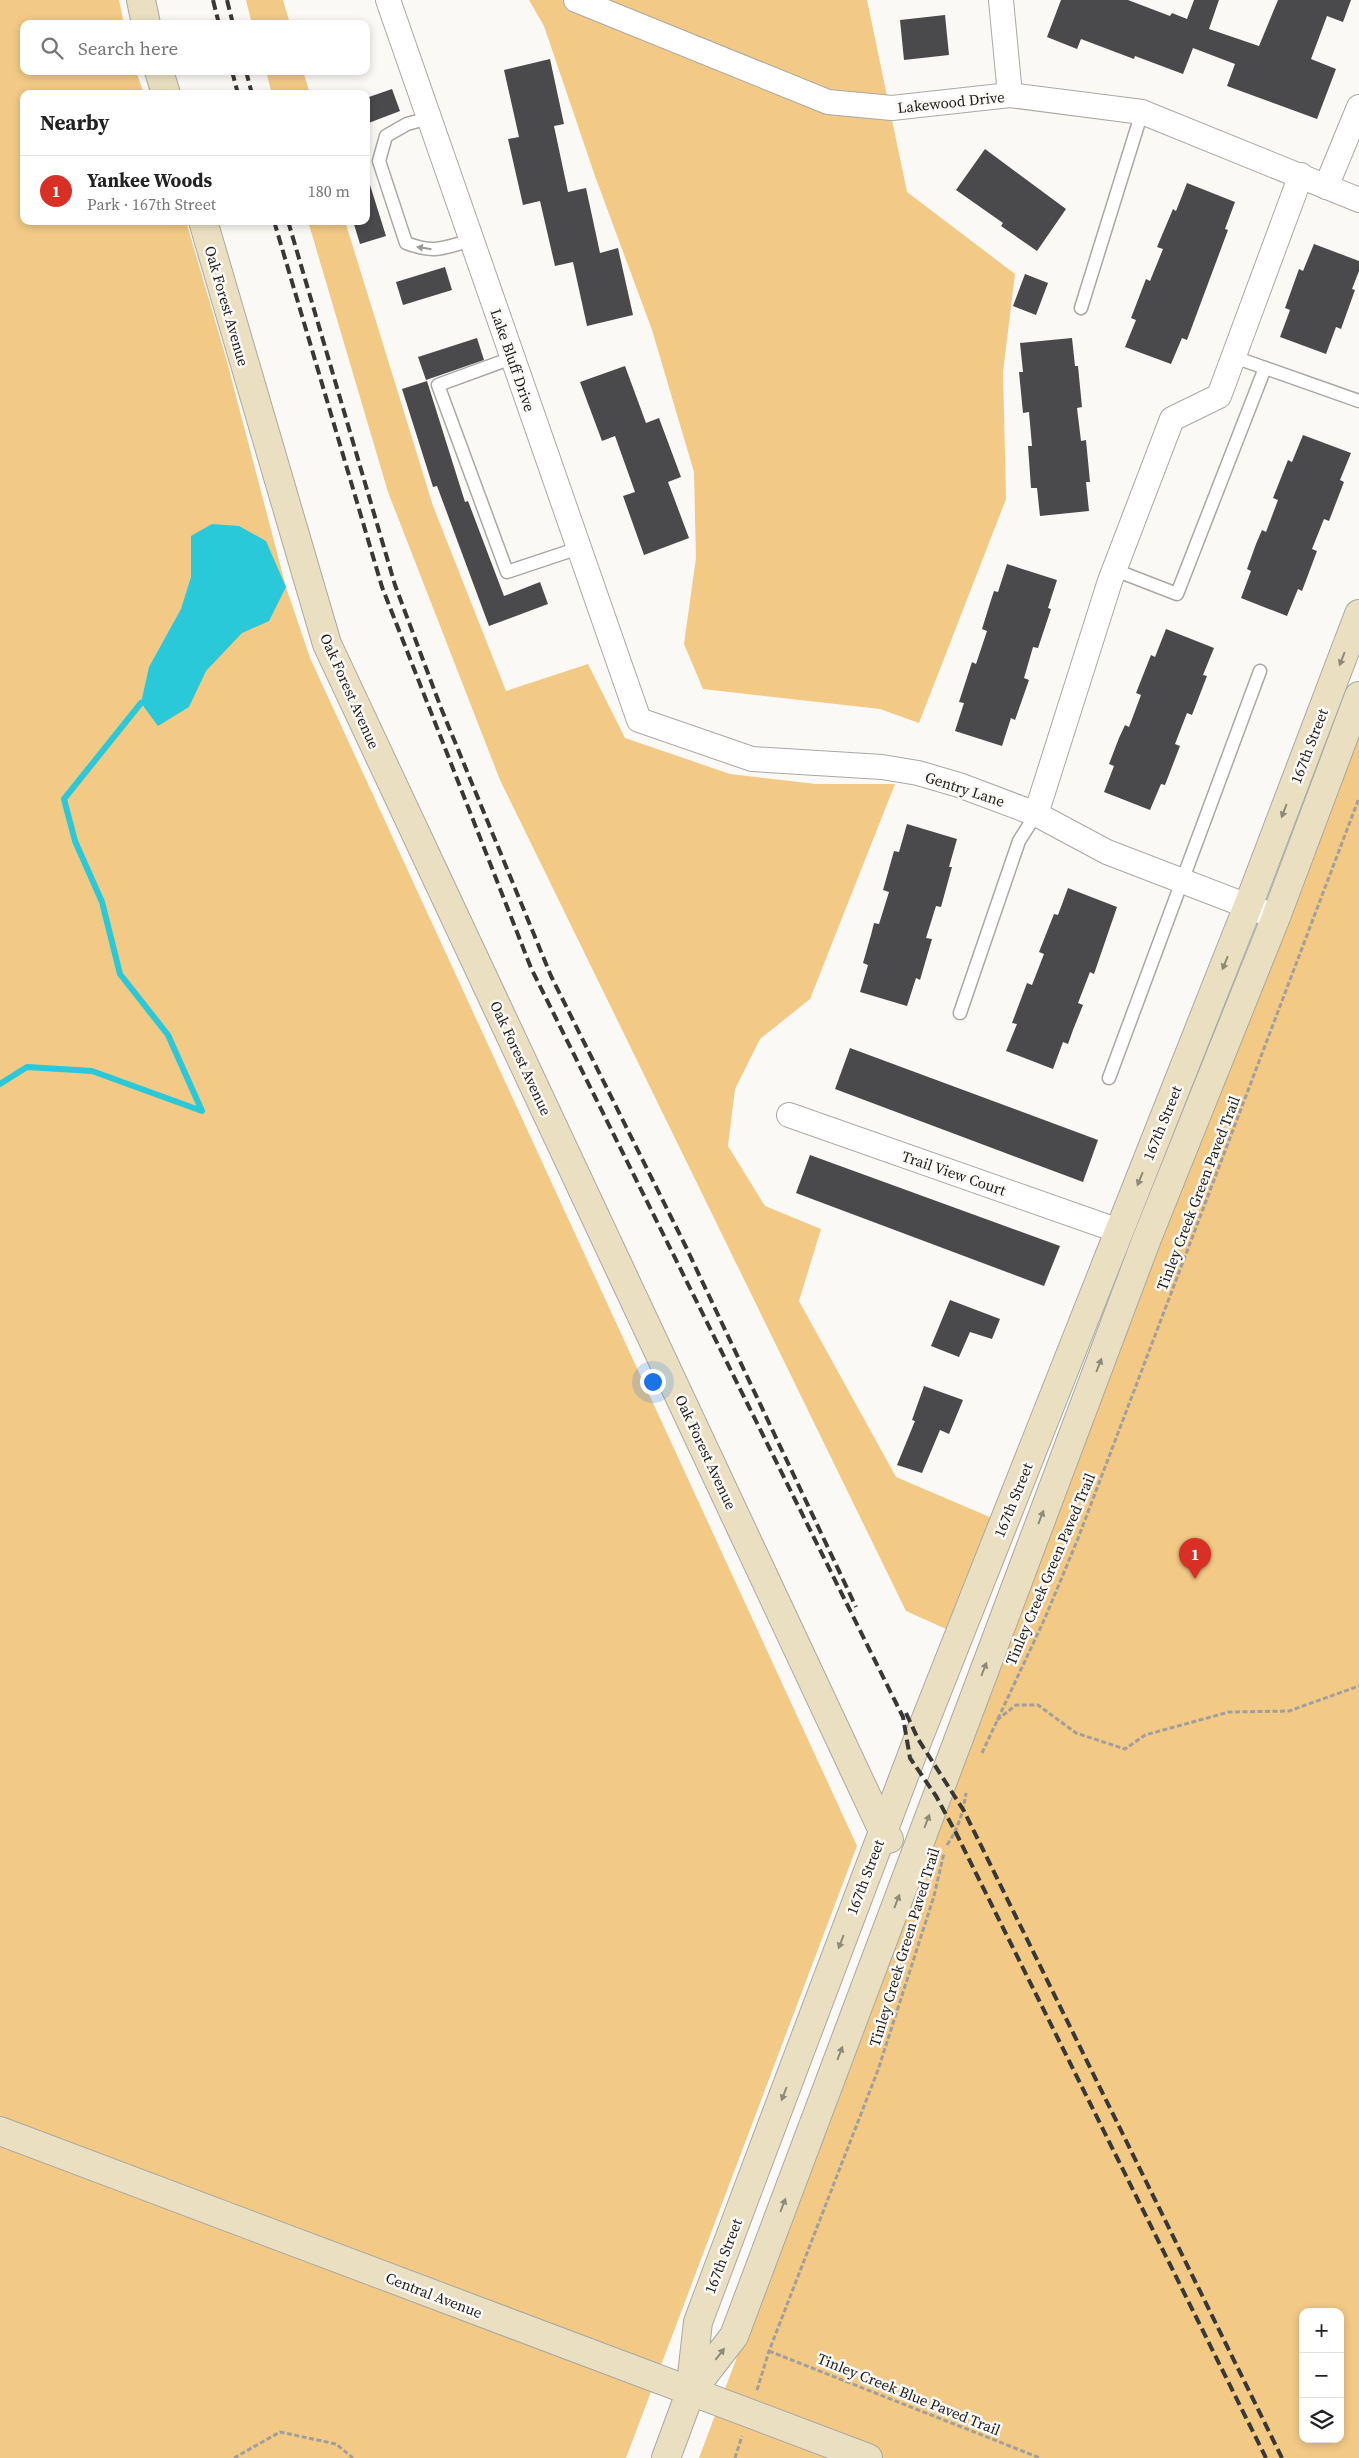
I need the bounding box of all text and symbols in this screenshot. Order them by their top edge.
search box [20,20,370,75]
icon: search [38,34,66,62]
text: Search here [78,35,178,61]
street label: Lakewood Drive [896,86,1006,118]
text: Nearby [40,108,110,137]
text: Yankee Woods [87,167,212,193]
text: 1 [52,180,60,202]
text: 180 m [308,180,350,202]
text: Park · 167th Street [87,193,216,215]
street label: Oak Forest Avenue [200,243,254,369]
one-way arrow [416,244,432,252]
street label: Lake Bluff Drive [486,306,541,415]
street label: Oak Forest Avenue [315,630,385,752]
one-way arrow [1338,652,1345,667]
street label: 167th Street [1285,705,1333,786]
street label: Gentry Lane [922,766,1008,812]
one-way arrow [1280,804,1288,819]
one-way arrow [1221,956,1229,971]
street label: Oak Forest Avenue [485,997,557,1119]
street label: 167th Street [1138,1082,1187,1163]
street label: Tinley Creek Green Paved Trail [1151,1092,1245,1293]
street label: Trail View Court [899,1145,1009,1201]
one-way arrow [1136,1172,1144,1187]
one-way arrow [1095,1357,1103,1372]
your location [640,1369,666,1395]
street label: Oak Forest Avenue [670,1391,742,1513]
street label: 167th Street [989,1459,1038,1540]
street label: Tinley Creek Green Paved Trail [1000,1469,1100,1668]
one-way arrow [1038,1510,1046,1524]
pin: 1 [1179,1538,1211,1579]
one-way arrow [980,1661,988,1676]
one-way arrow [923,1813,931,1828]
street label: 167th Street [841,1836,889,1917]
street label: Tinley Creek Green Paved Trail [864,1845,944,2049]
one-way arrow [893,1893,901,1908]
one-way arrow [837,1935,845,1950]
one-way arrow [836,2045,844,2060]
one-way arrow [780,2087,788,2102]
one-way arrow [779,2197,787,2212]
street label: 167th Street [699,2215,747,2296]
street label: Central Avenue [383,2267,486,2323]
map controls [1299,2308,1344,2443]
button: + [1299,2308,1344,2353]
one-way arrow [715,2347,725,2361]
street label: Tinley Creek Blue Paved Trail [814,2348,1004,2441]
button: − [1299,2353,1344,2398]
button: layers [1299,2398,1344,2443]

